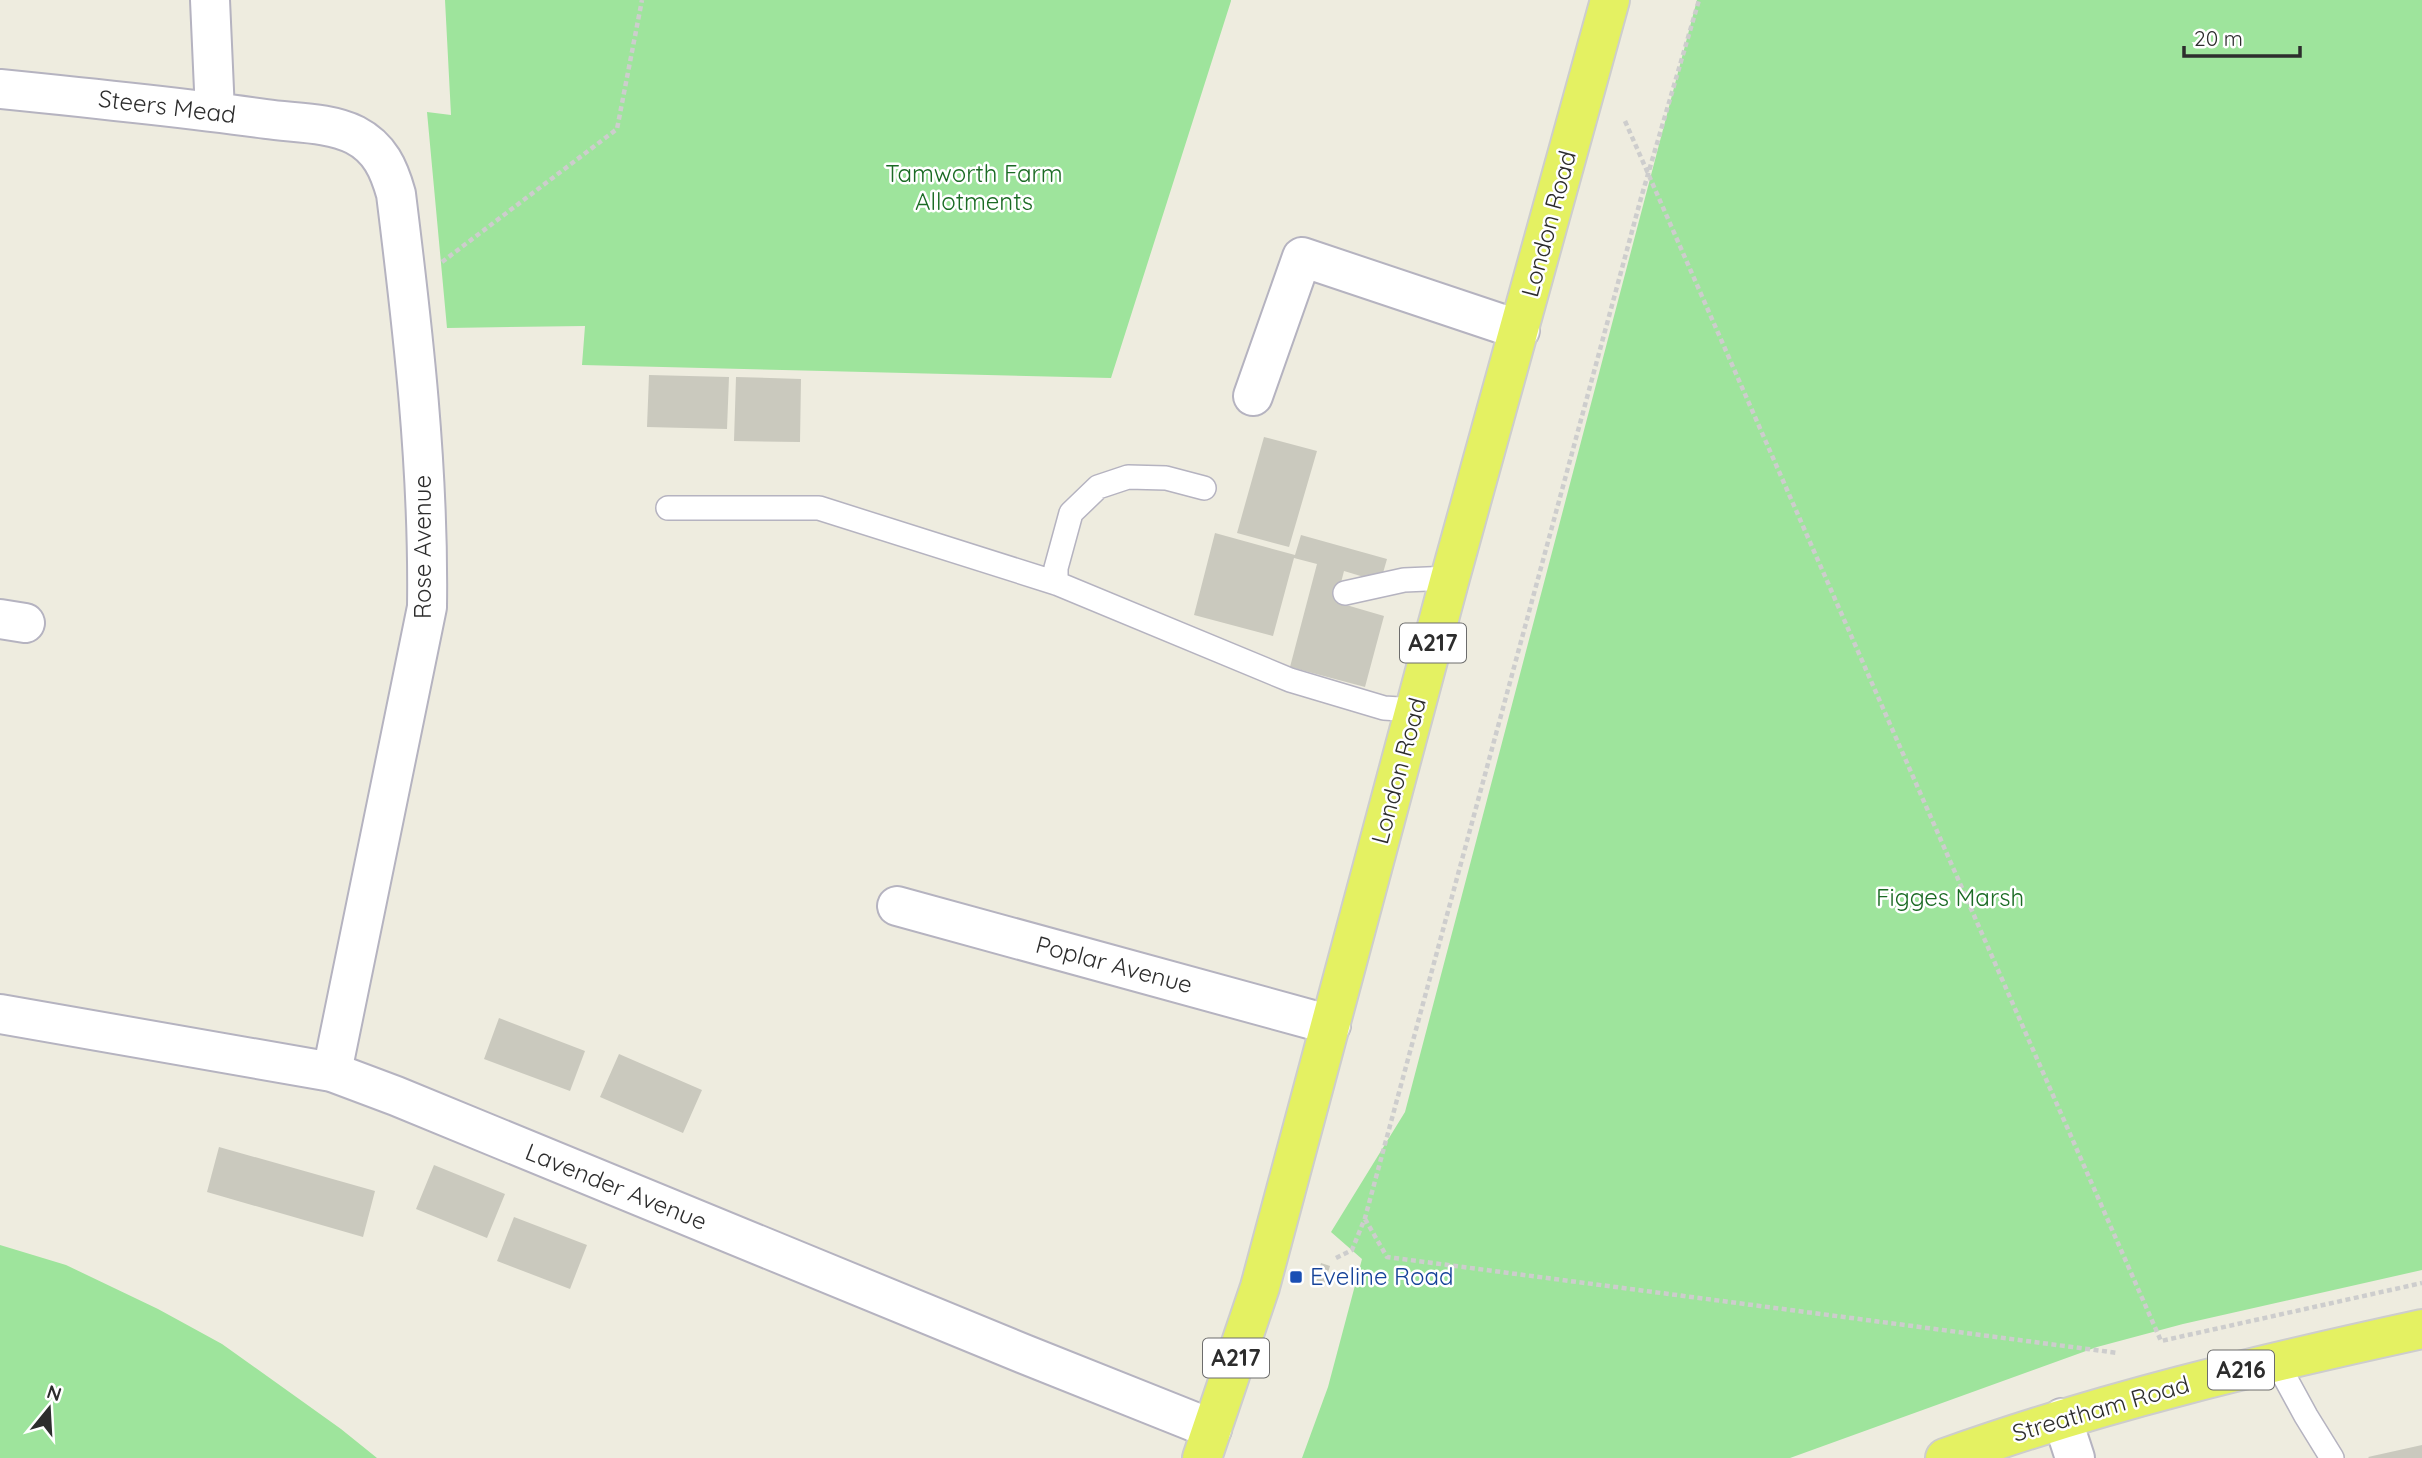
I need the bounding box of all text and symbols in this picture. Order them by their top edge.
scale bar [2184,14,2300,58]
text: 20 m [2194,25,2243,51]
street label: Steers Mead [97,83,238,129]
street label: London Road [1514,147,1582,300]
park label: Tamworth Farm Allotments [885,158,1063,216]
street label: Rose Avenue [407,475,437,619]
road number: A217 [1400,624,1466,663]
street label: London Road [1364,694,1432,847]
park label: Figges Marsh [1876,882,2024,912]
street label: Poplar Avenue [1033,929,1196,999]
street label: Lavender Avenue [521,1136,711,1236]
place label: Eveline Road [1310,1261,1454,1291]
marker: Eveline Road [1288,1269,1304,1285]
road number: A217 [1203,1338,1269,1378]
road number: A216 [2208,1350,2274,1390]
street label: Streatham Road [2009,1368,2193,1448]
north arrow [14,1374,84,1444]
text: N [44,1379,65,1406]

